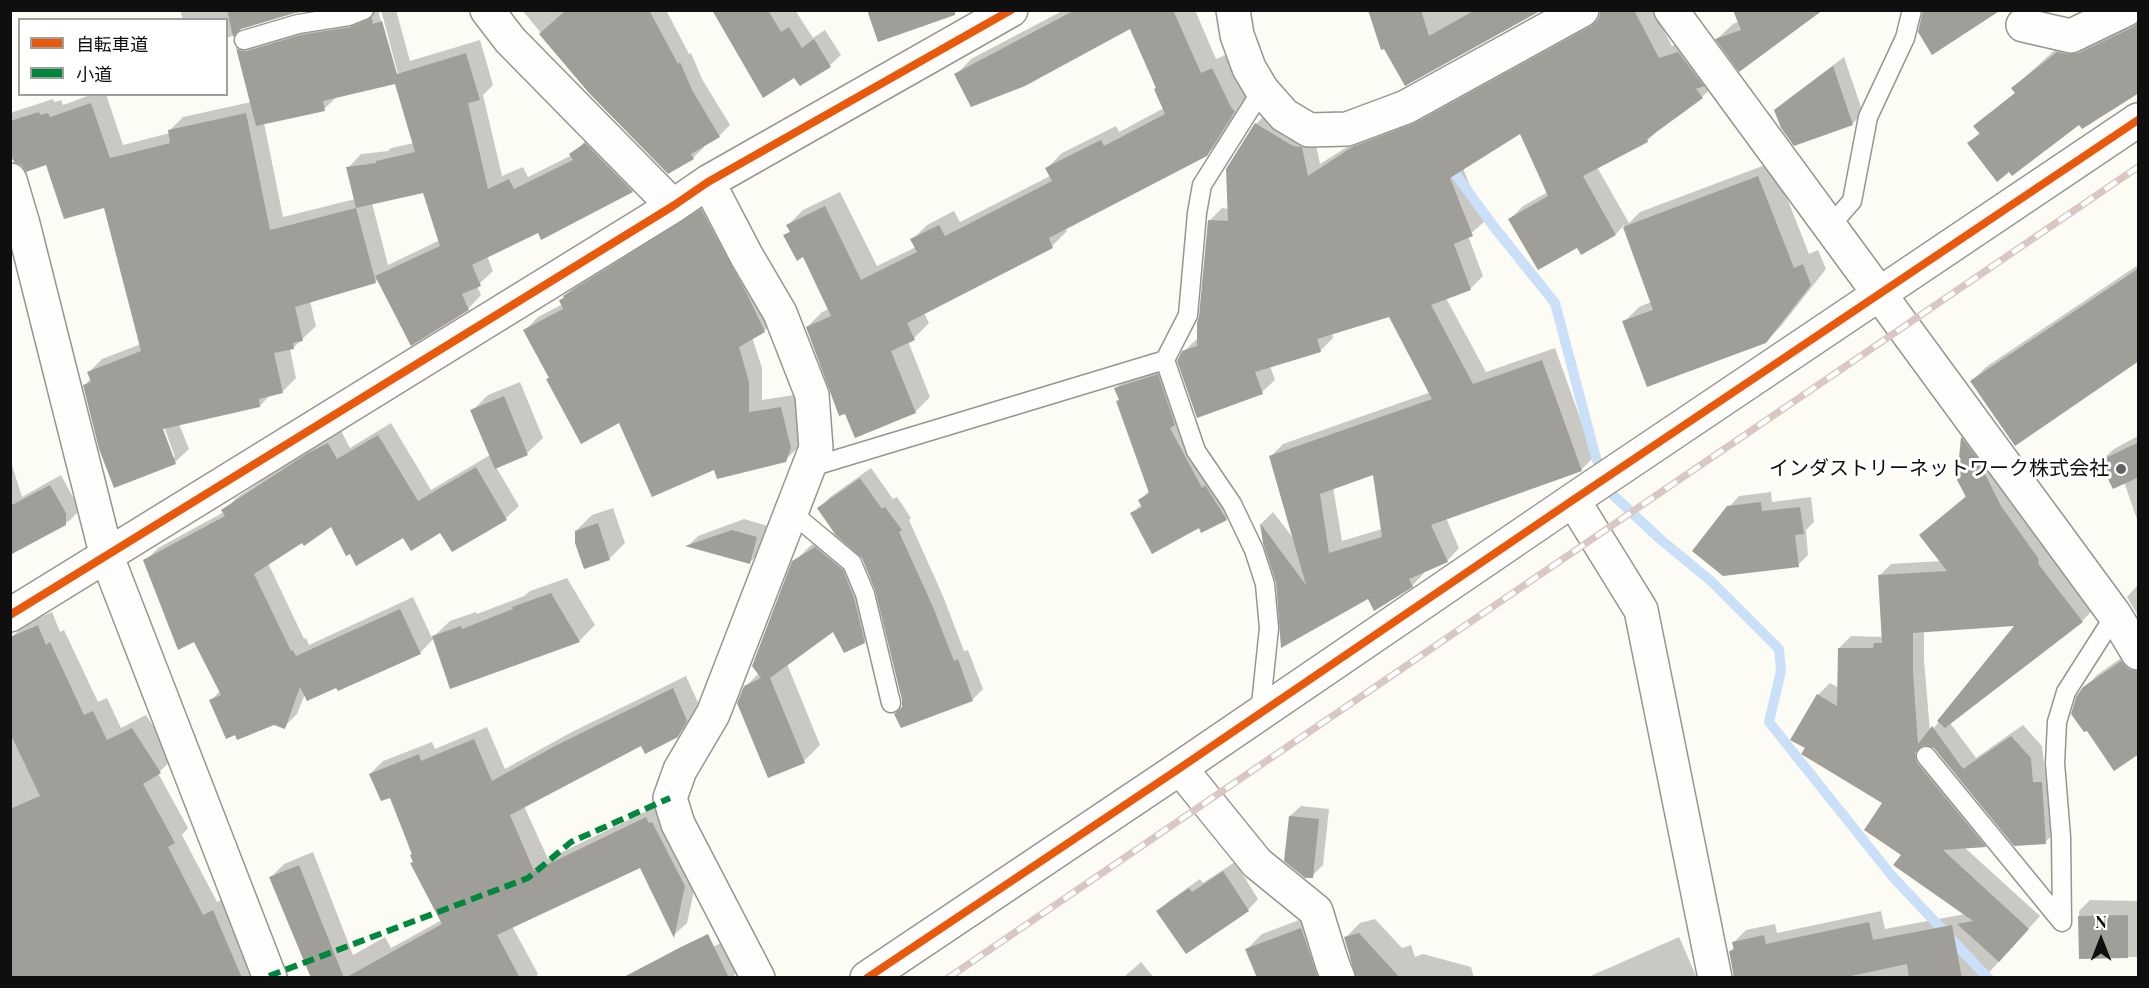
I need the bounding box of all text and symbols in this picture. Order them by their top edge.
legend [18,18,228,96]
text: 自転車道 [76,32,148,56]
text: 小道 [76,62,112,86]
place label: インダストリーネットワーク株式会社 [1769,457,2109,481]
marker: インダストリーネットワーク株式会社 [2114,462,2128,476]
north arrow [2071,910,2131,970]
text: N [2095,911,2107,932]

